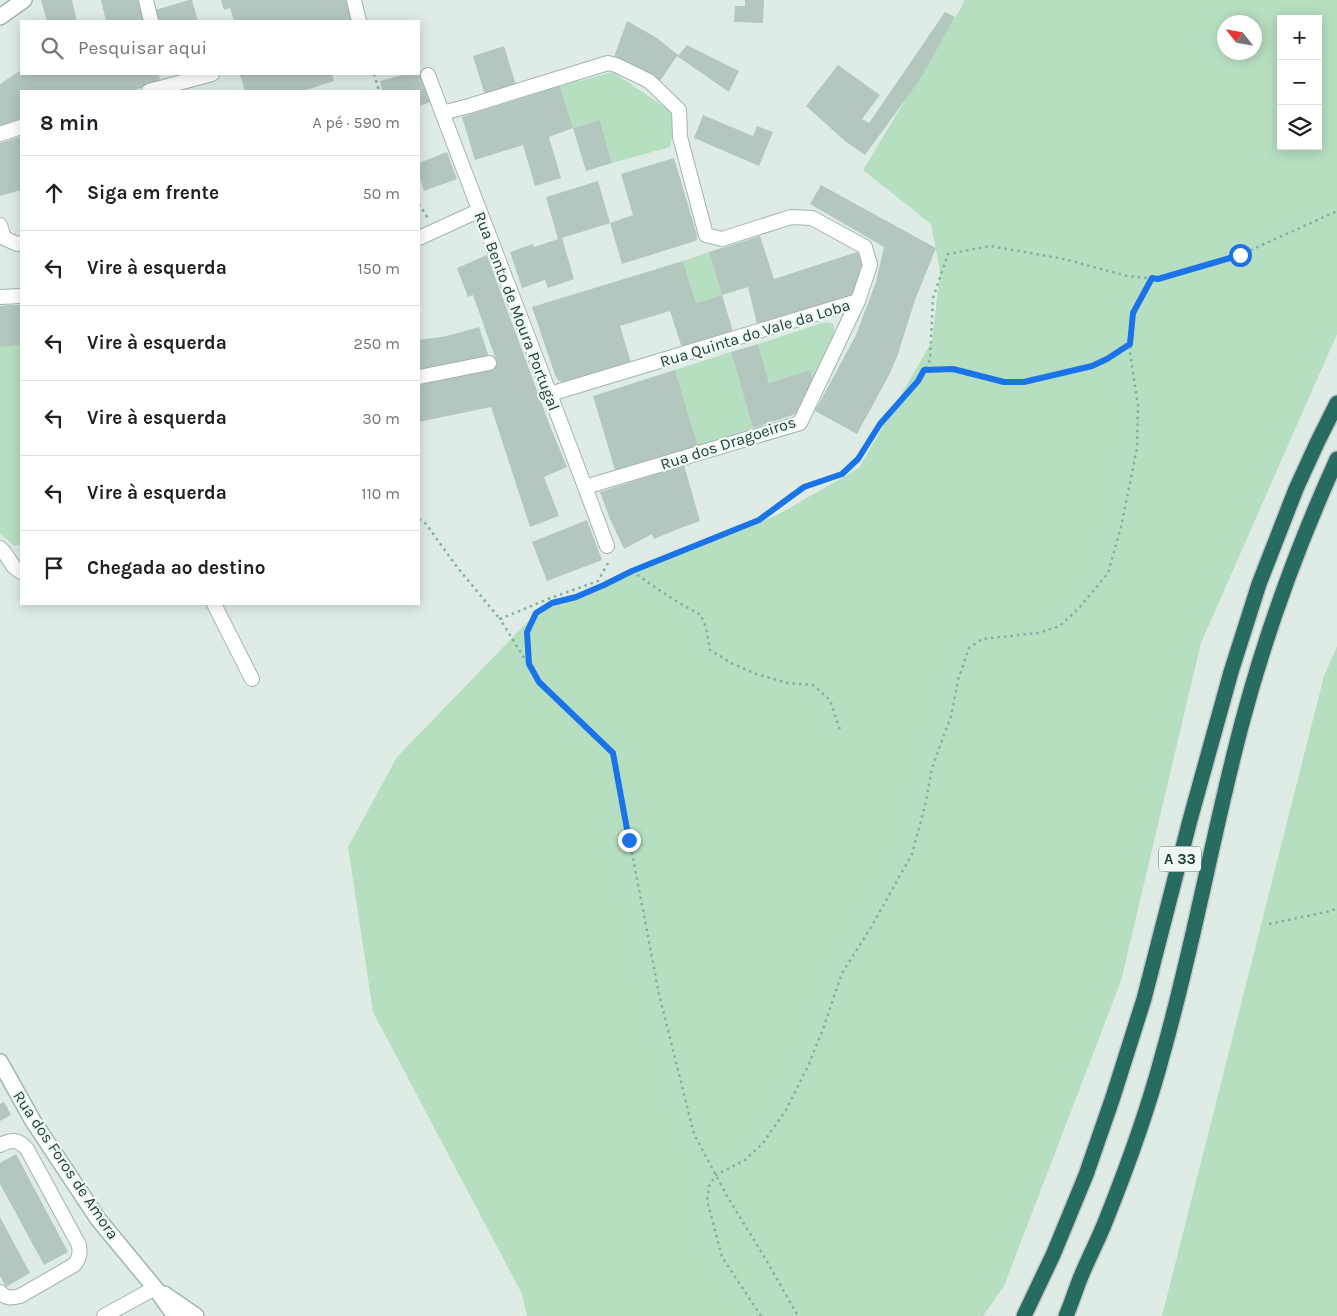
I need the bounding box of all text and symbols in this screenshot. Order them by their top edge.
north arrow [1217,15,1262,60]
map controls [1277,15,1322,150]
button: + [1277,15,1322,60]
search box [20,20,420,75]
icon: search [38,34,66,62]
text: Pesquisar aqui [78,37,207,59]
button: − [1277,60,1322,105]
button: layers [1277,105,1322,150]
text: 8 min [40,111,99,135]
text: A pé · 590 m [312,113,400,132]
icon: ahead [40,179,68,207]
text: Siga em frente [87,182,219,204]
text: 50 m [363,184,400,203]
street label: Rua Bento de Moura Portugal [470,209,564,413]
route start [1229,244,1252,267]
icon: left [40,254,68,282]
text: Vire à esquerda [87,257,227,279]
text: 150 m [357,259,400,278]
street label: Rua Quinta do Vale da Loba [658,295,852,371]
icon: left [40,329,68,357]
text: Vire à esquerda [87,332,227,354]
text: 250 m [353,334,400,353]
icon: left [40,404,68,432]
text: Vire à esquerda [87,407,227,429]
text: 30 m [362,409,400,428]
street label: Rua dos Dragoeiros [658,412,798,474]
icon: left [40,479,68,507]
text: Vire à esquerda [87,482,227,504]
text: 110 m [361,484,400,503]
icon: arrive [40,554,68,582]
text: Chegada ao destino [87,557,265,579]
route end [618,829,641,852]
road number: A 33 [1159,846,1201,872]
street label: Rua dos Foros de Amora [9,1087,123,1243]

